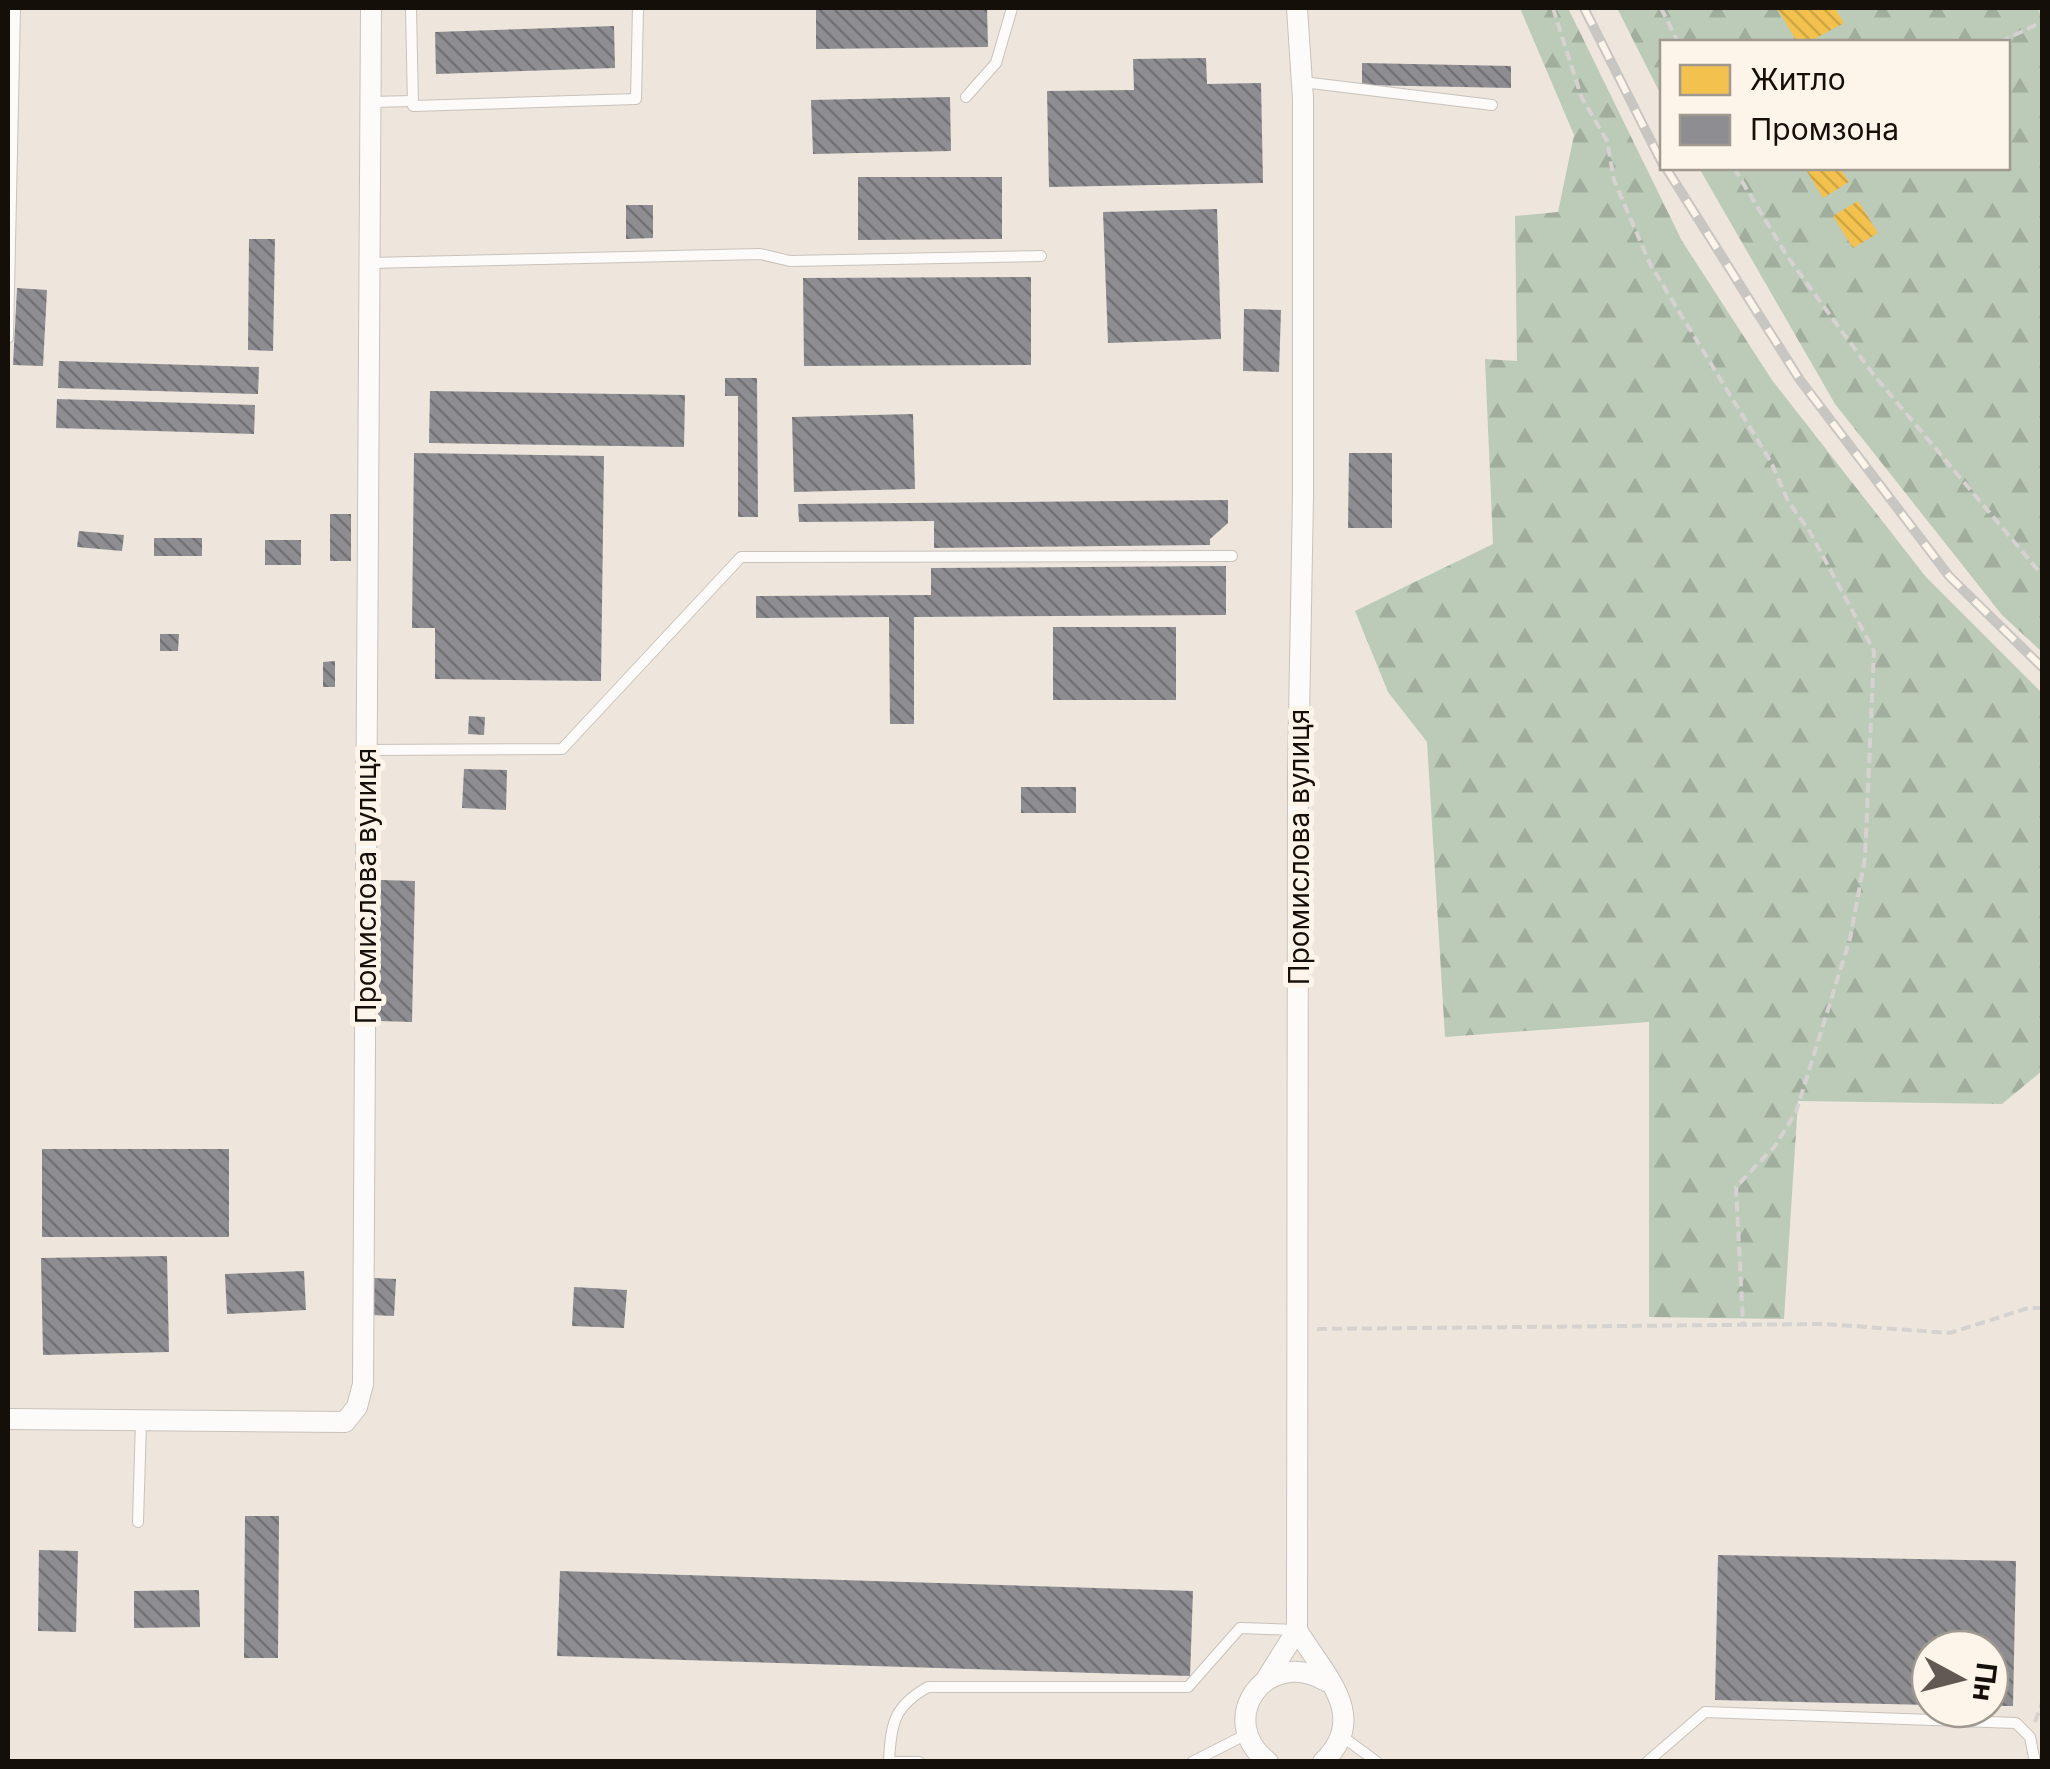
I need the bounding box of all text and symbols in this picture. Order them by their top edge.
legend [1660,40,2010,170]
text: Житло [1750,61,1846,97]
text: Промзона [1750,111,1899,147]
street label: Промислова вулиця [1282,709,1316,985]
street label: Промислова вулиця [349,748,383,1024]
north arrow [1910,1629,2010,1729]
text: Пн [1966,1661,2004,1703]

